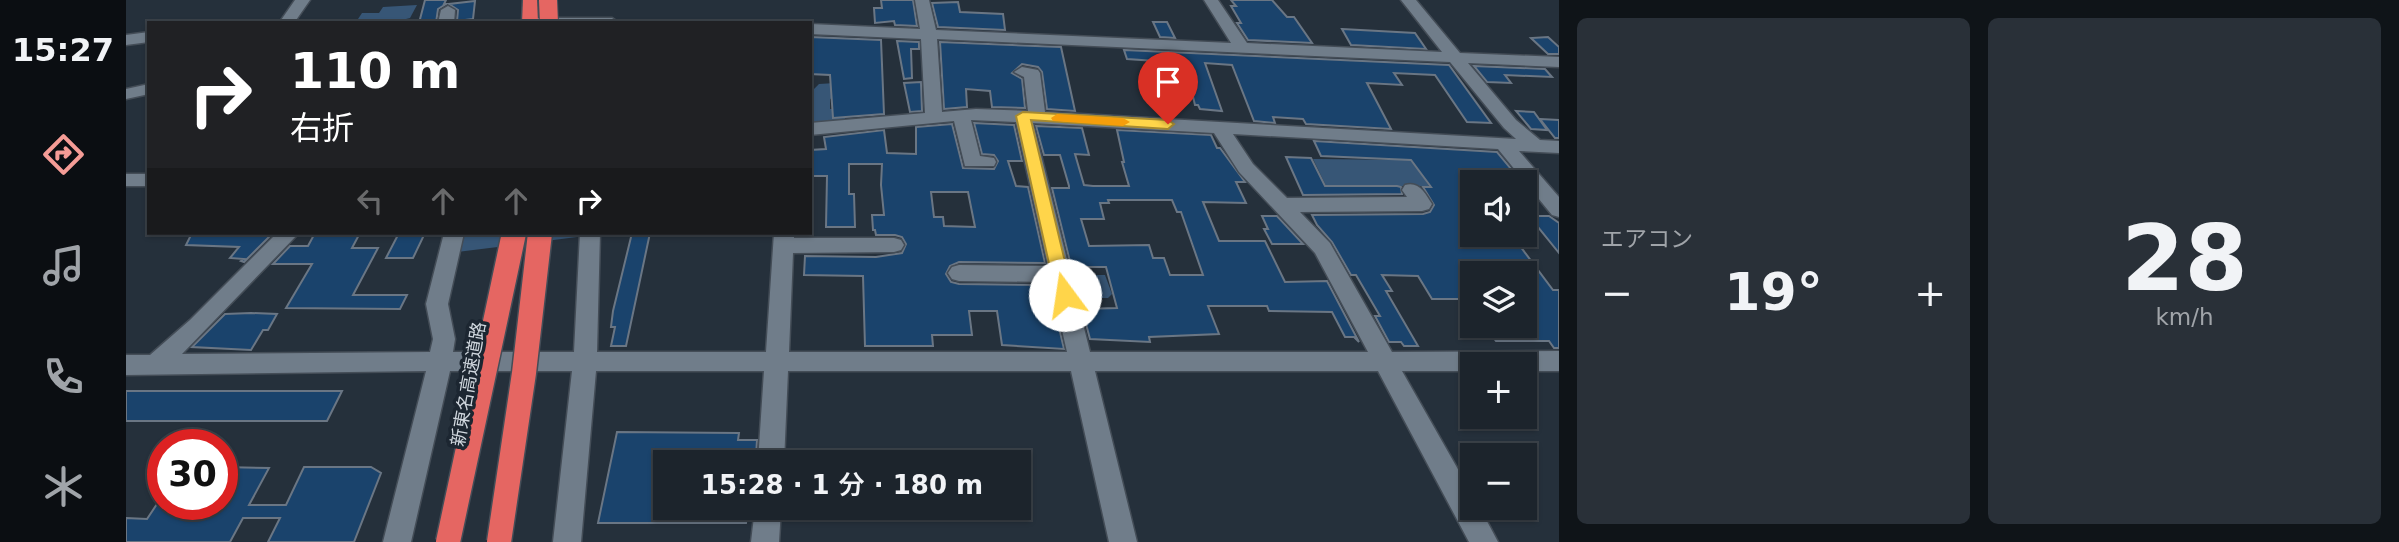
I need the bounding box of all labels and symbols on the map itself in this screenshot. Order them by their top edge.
pin [1138,52,1198,124]
position arrow [1028,258,1102,332]
street label: 新東名高速道路 [447,320,489,448]
speed limit sign: 30 [147,429,238,520]

